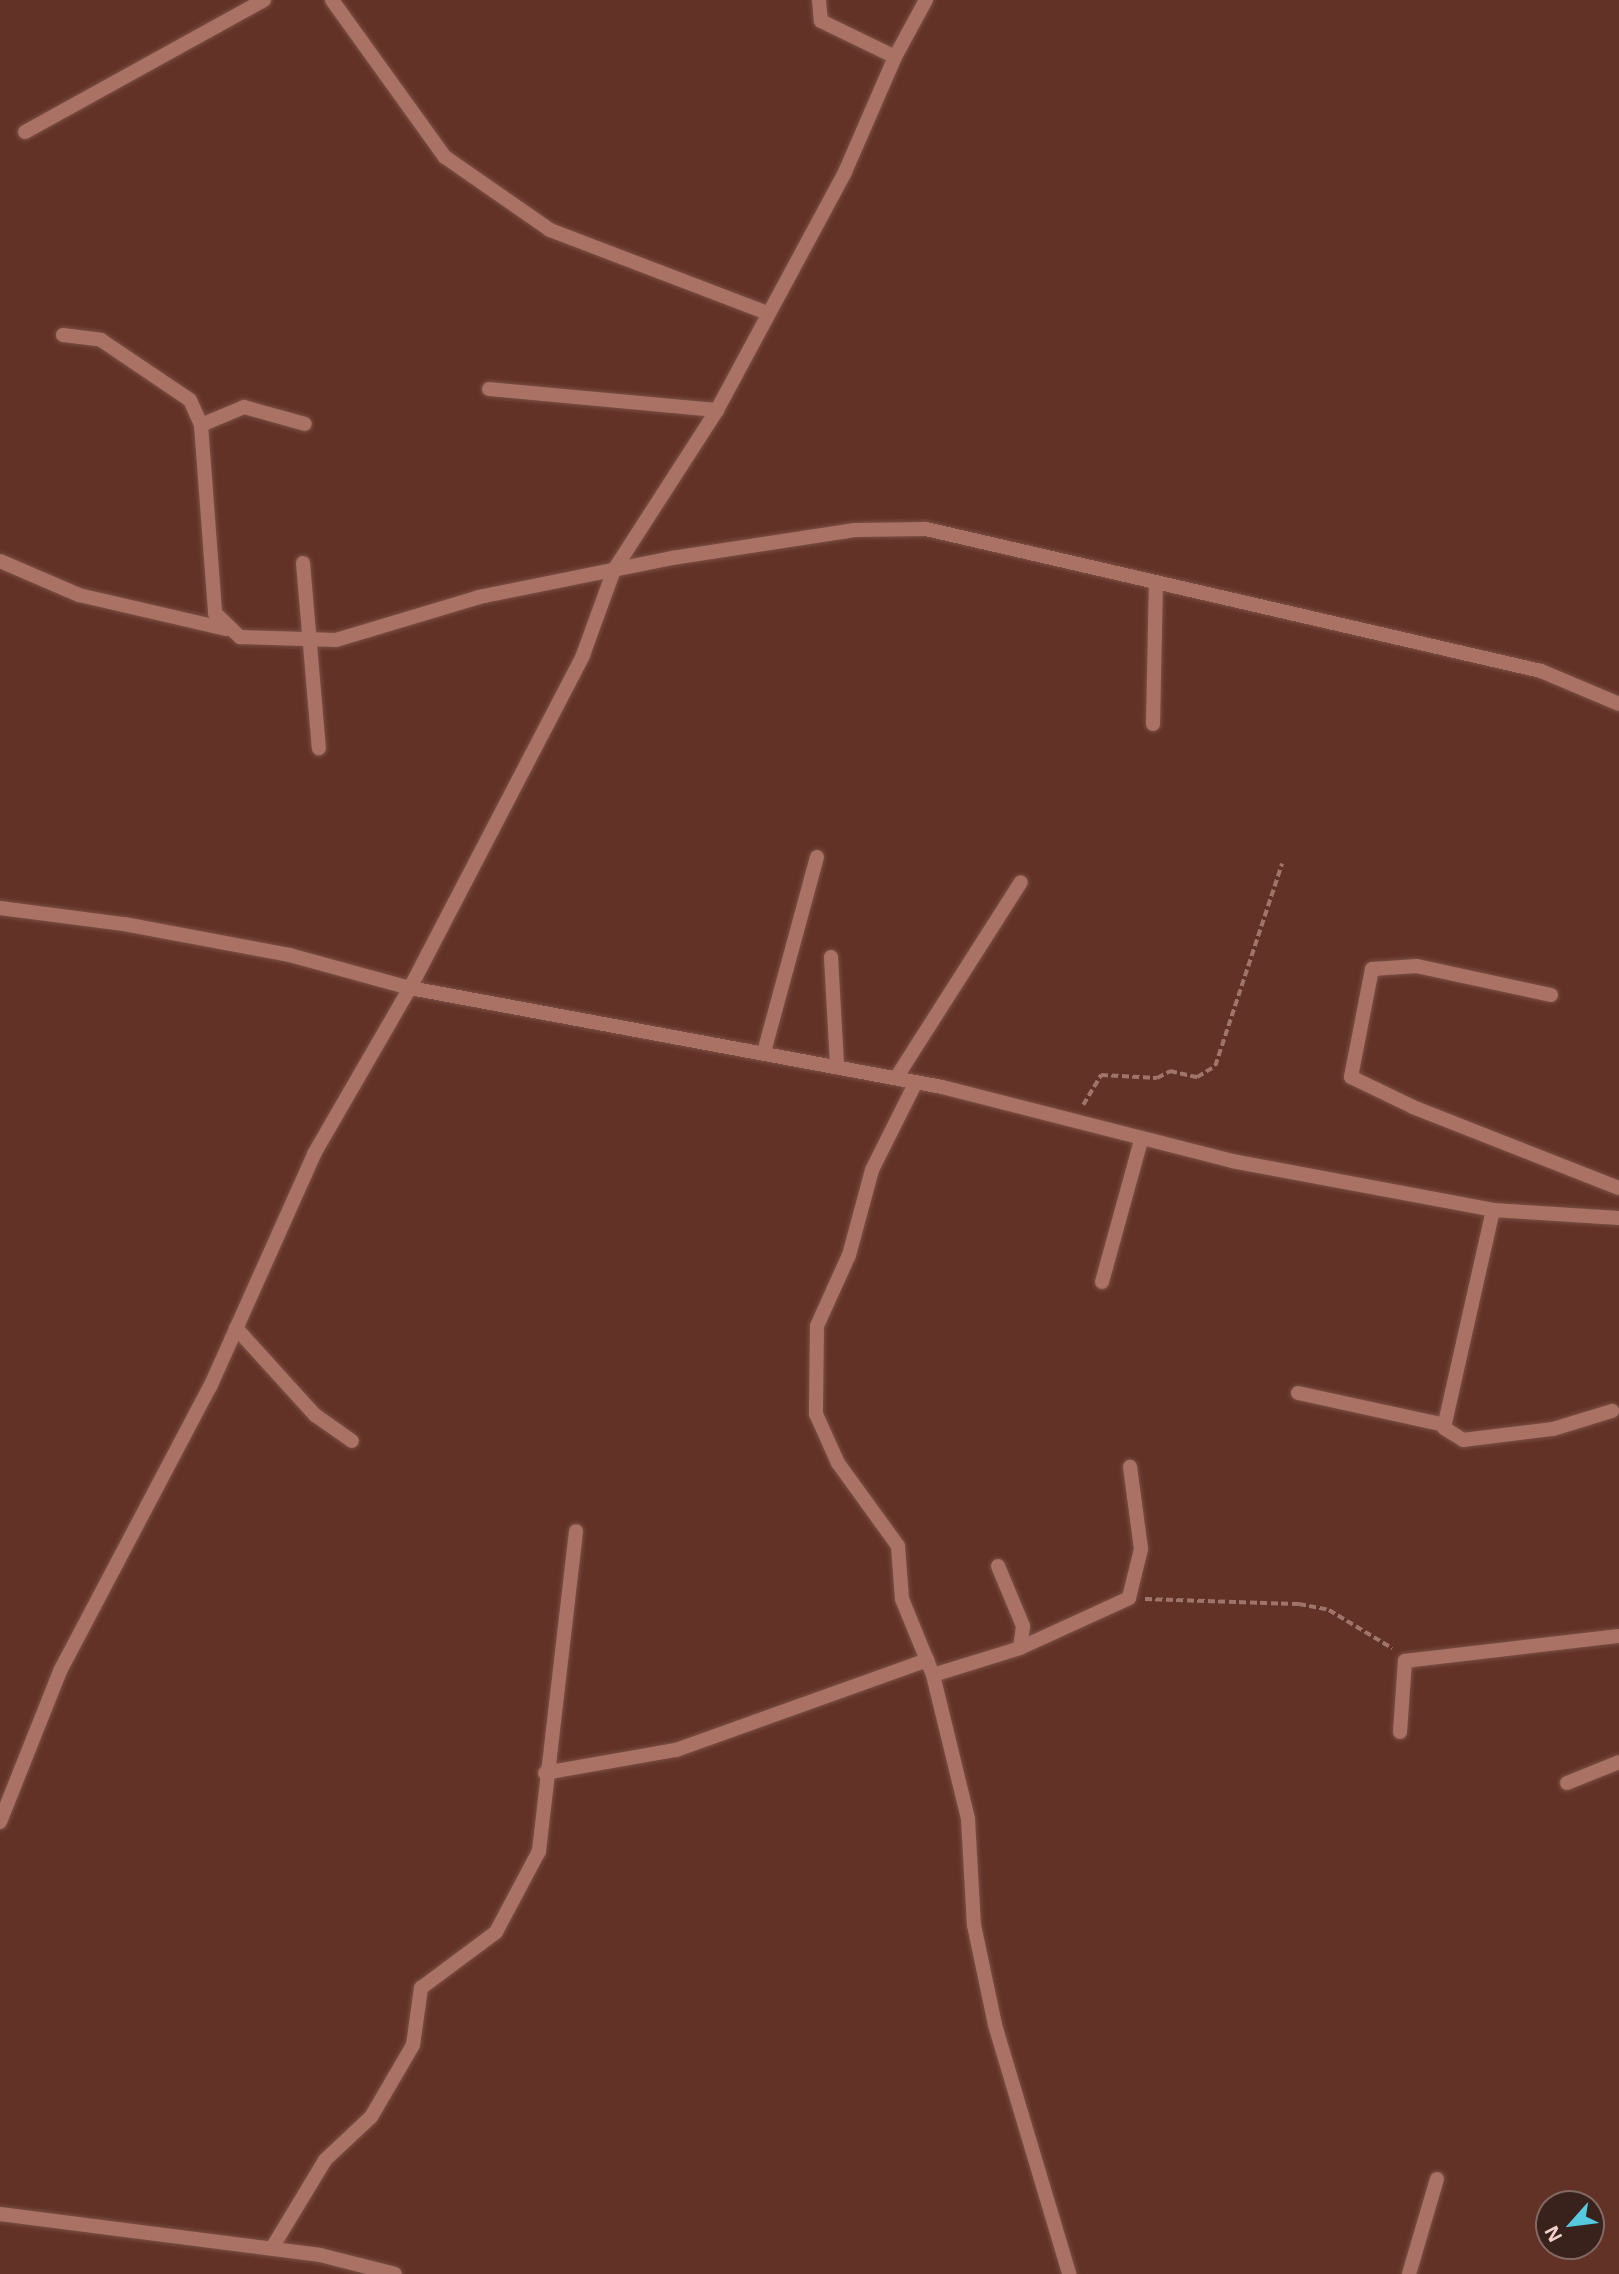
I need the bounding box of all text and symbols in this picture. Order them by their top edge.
north arrow [1535,2190,1605,2260]
text: N [1538,2221,1568,2247]

